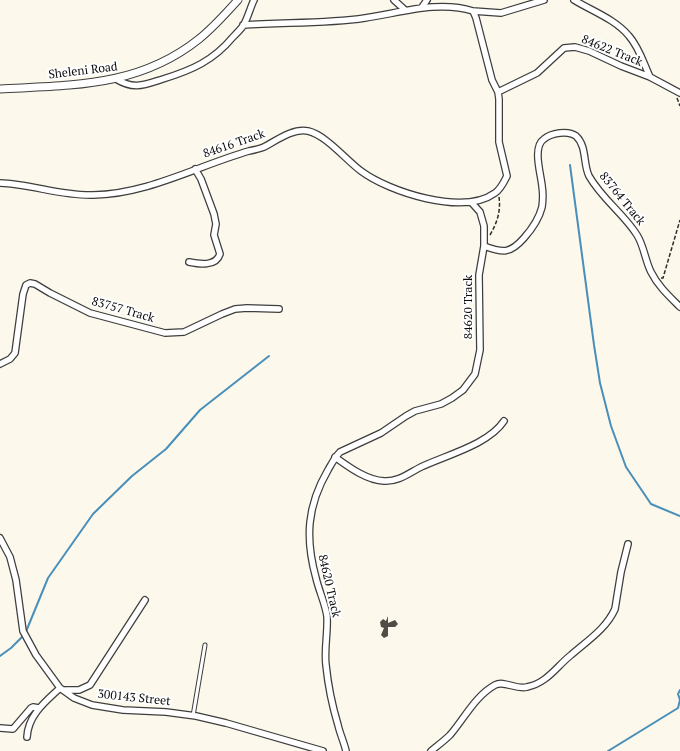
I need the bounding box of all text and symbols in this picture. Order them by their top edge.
street label: 84622 Track [579,32,645,70]
street label: Sheleni Road [48,60,118,82]
street label: 84616 Track [201,127,267,161]
street label: 83764 Track [596,169,648,229]
street label: 84620 Track [462,275,476,339]
street label: 83757 Track [90,294,156,326]
street label: 84620 Track [315,553,343,619]
street label: 300143 Street [97,687,171,709]

